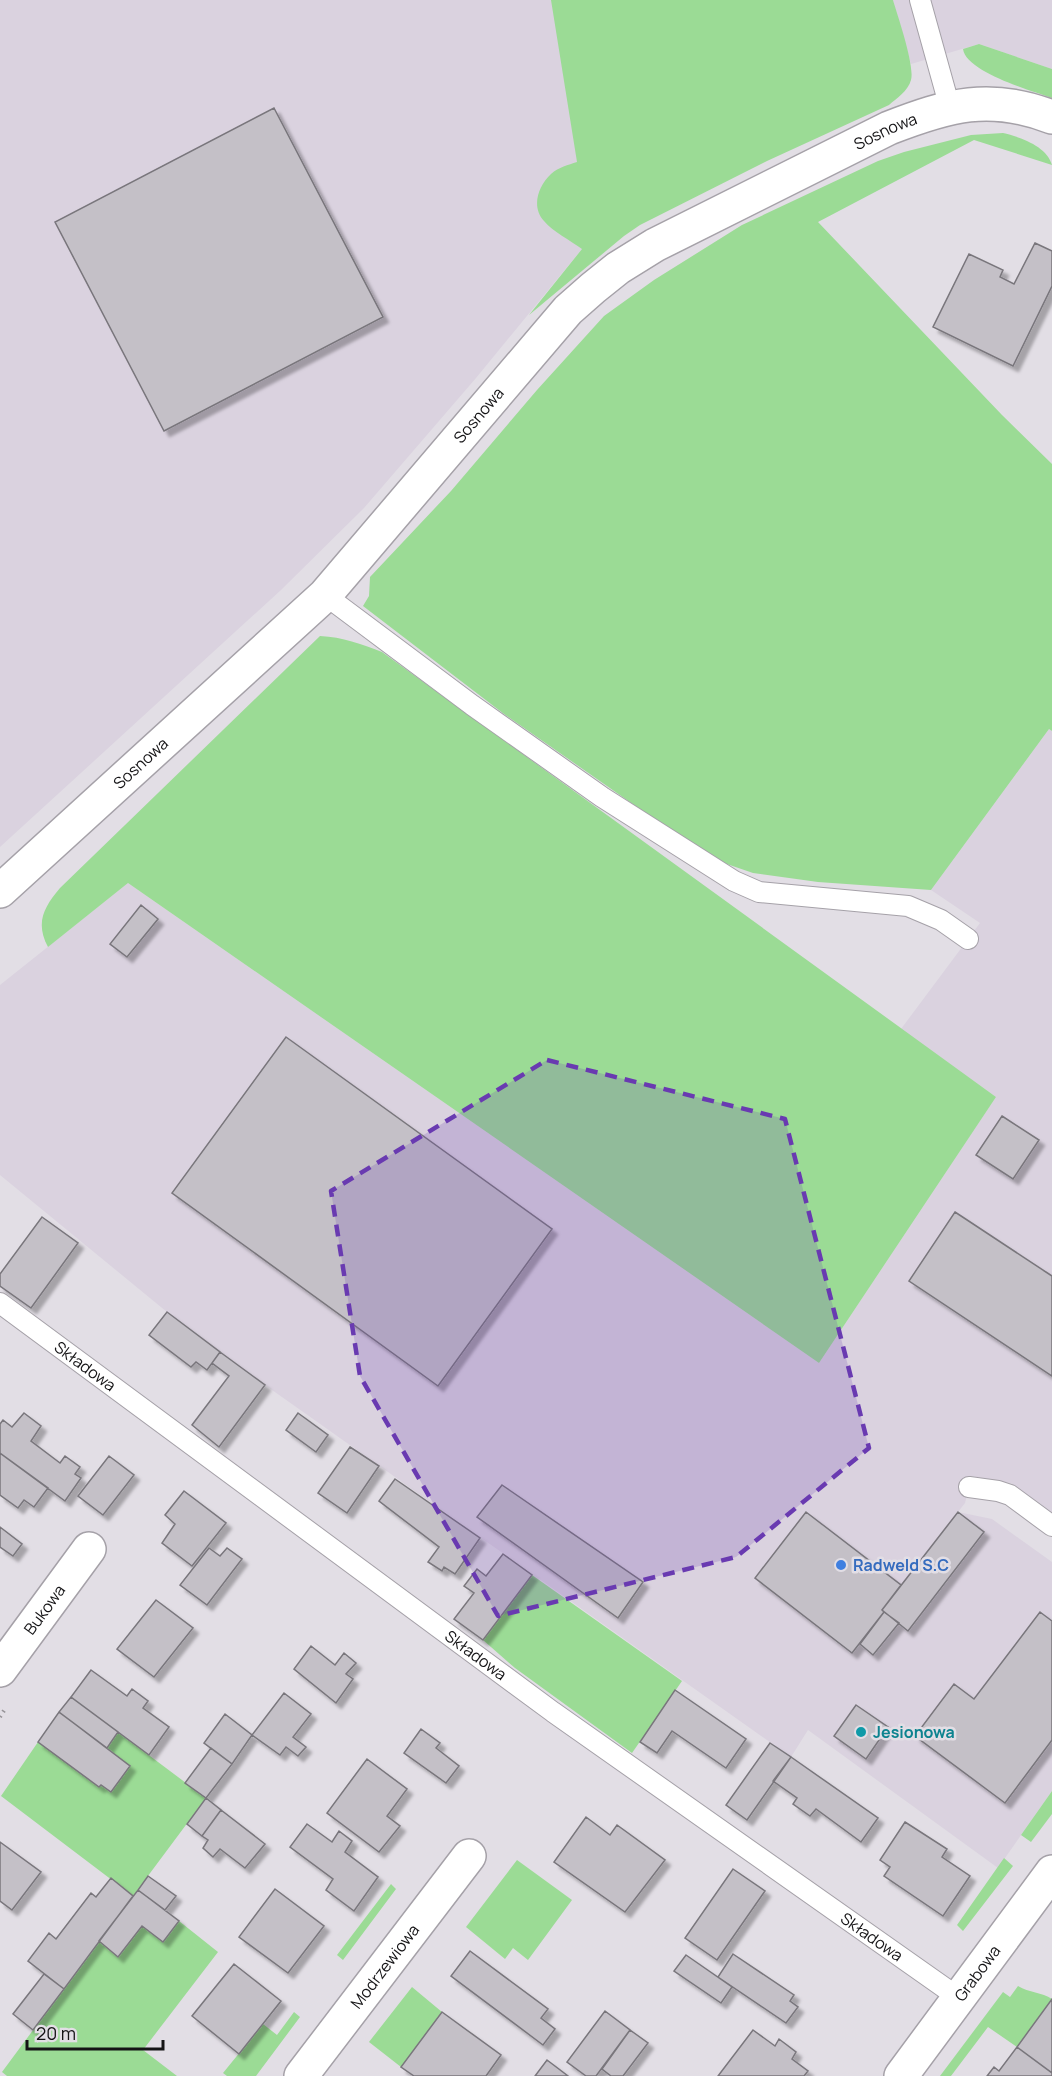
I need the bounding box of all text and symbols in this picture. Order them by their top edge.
street label: Sosnowa [850,108,920,155]
street label: Sosnowa [448,382,508,448]
street label: Sosnowa [108,732,173,794]
street label: Składowa [50,1336,121,1396]
place label: Radweld S.C [853,1554,949,1576]
marker: Radweld S.C [834,1558,848,1572]
street label: Bukowa [19,1580,70,1639]
street label: Składowa [441,1625,511,1685]
place label: Jesionowa [873,1721,955,1743]
marker: Jesionowa [854,1725,868,1739]
street label: Składowa [836,1907,908,1966]
street label: Modrzewiowa [345,1920,424,2013]
street label: Grabowa [949,1940,1005,2006]
scale bar [27,2013,164,2051]
text: 20 m [36,2021,76,2045]

